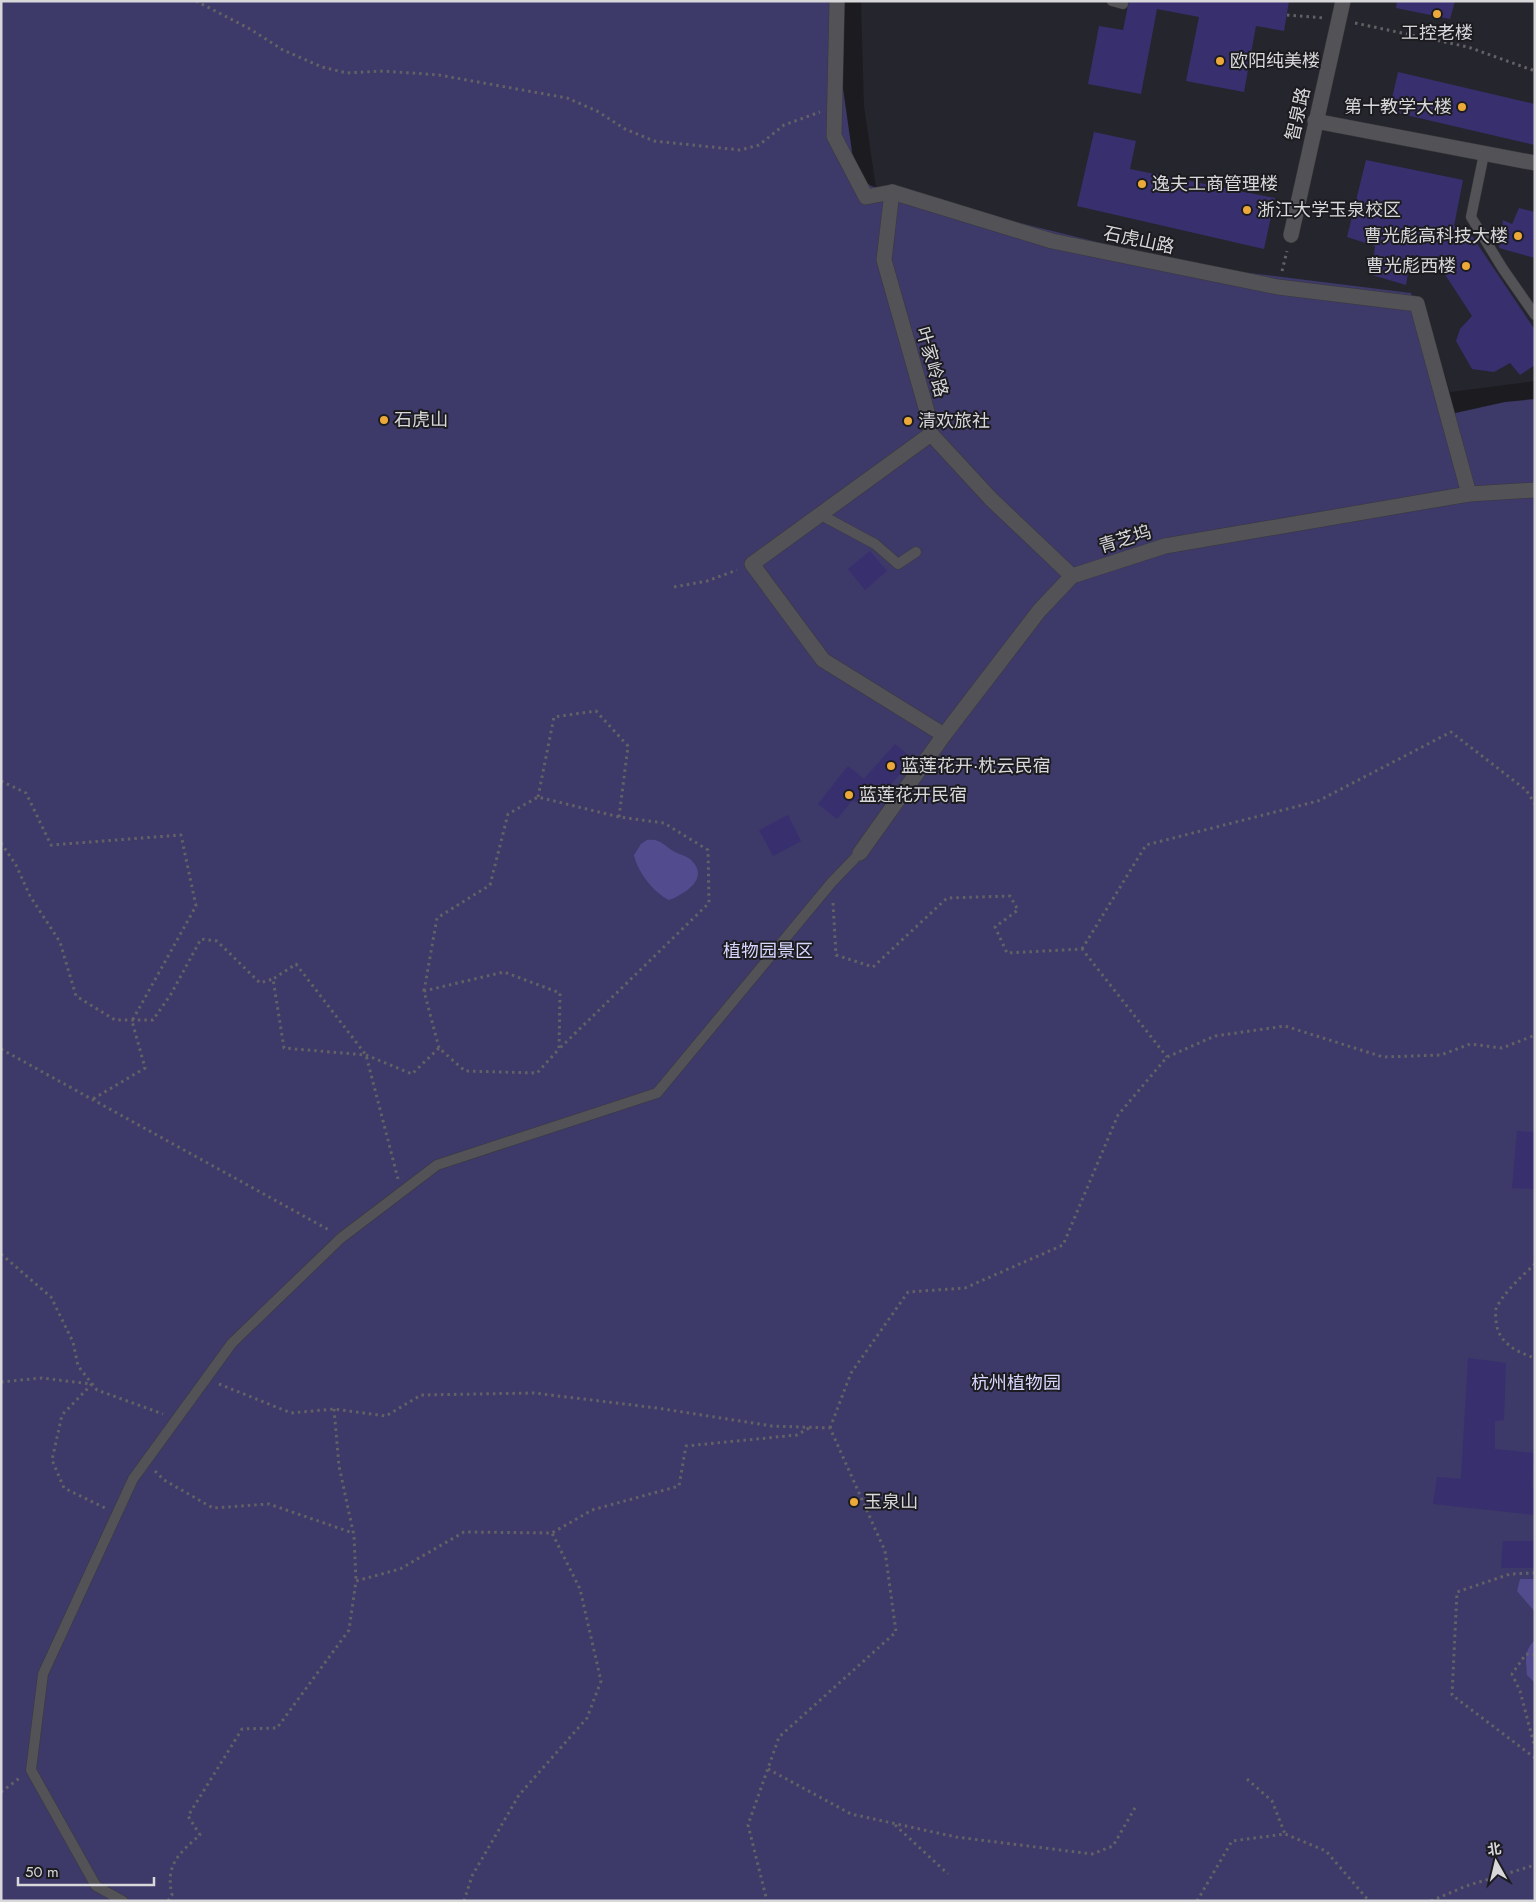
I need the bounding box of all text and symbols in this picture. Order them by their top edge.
marker: 工控老楼 [1431,8,1443,20]
place label: 工控老楼 [1401,20,1473,46]
place label: 欧阳纯美楼 [1230,48,1320,74]
marker: 欧阳纯美楼 [1214,55,1226,67]
street label: 智泉路 [1279,85,1317,143]
place label: 第十教学大楼 [1344,94,1452,120]
marker: 第十教学大楼 [1456,101,1468,113]
place label: 逸夫工商管理楼 [1152,171,1278,197]
marker: 逸夫工商管理楼 [1136,178,1148,190]
place label: 浙江大学玉泉校区 [1257,197,1401,223]
marker: 浙江大学玉泉校区 [1241,204,1253,216]
street label: 石虎山路 [1101,220,1177,260]
place label: 曹光彪高科技大楼 [1364,223,1508,249]
marker: 曹光彪高科技大楼 [1512,230,1524,242]
place label: 曹光彪西楼 [1366,253,1456,279]
marker: 曹光彪西楼 [1460,260,1472,272]
street label: 叶家岭路 [910,324,954,400]
place label: 石虎山 [394,407,448,433]
place label: 清欢旅社 [918,408,990,434]
marker: 石虎山 [378,414,390,426]
marker: 清欢旅社 [902,415,914,427]
street label: 青芝坞 [1095,519,1155,559]
place label: 蓝莲花开·枕云民宿 [901,753,1050,779]
marker: 蓝莲花开·枕云民宿 [885,760,897,772]
place label: 蓝莲花开民宿 [859,782,967,808]
marker: 蓝莲花开民宿 [843,789,855,801]
park label: 植物园景区 [723,938,813,964]
park label: 杭州植物园 [971,1370,1061,1396]
place label: 玉泉山 [864,1489,918,1515]
marker: 玉泉山 [848,1496,860,1508]
north arrow [1471,1837,1521,1887]
text: 北 [1486,1838,1503,1860]
scale bar [18,1854,154,1886]
text: 50 m [25,1861,59,1883]

